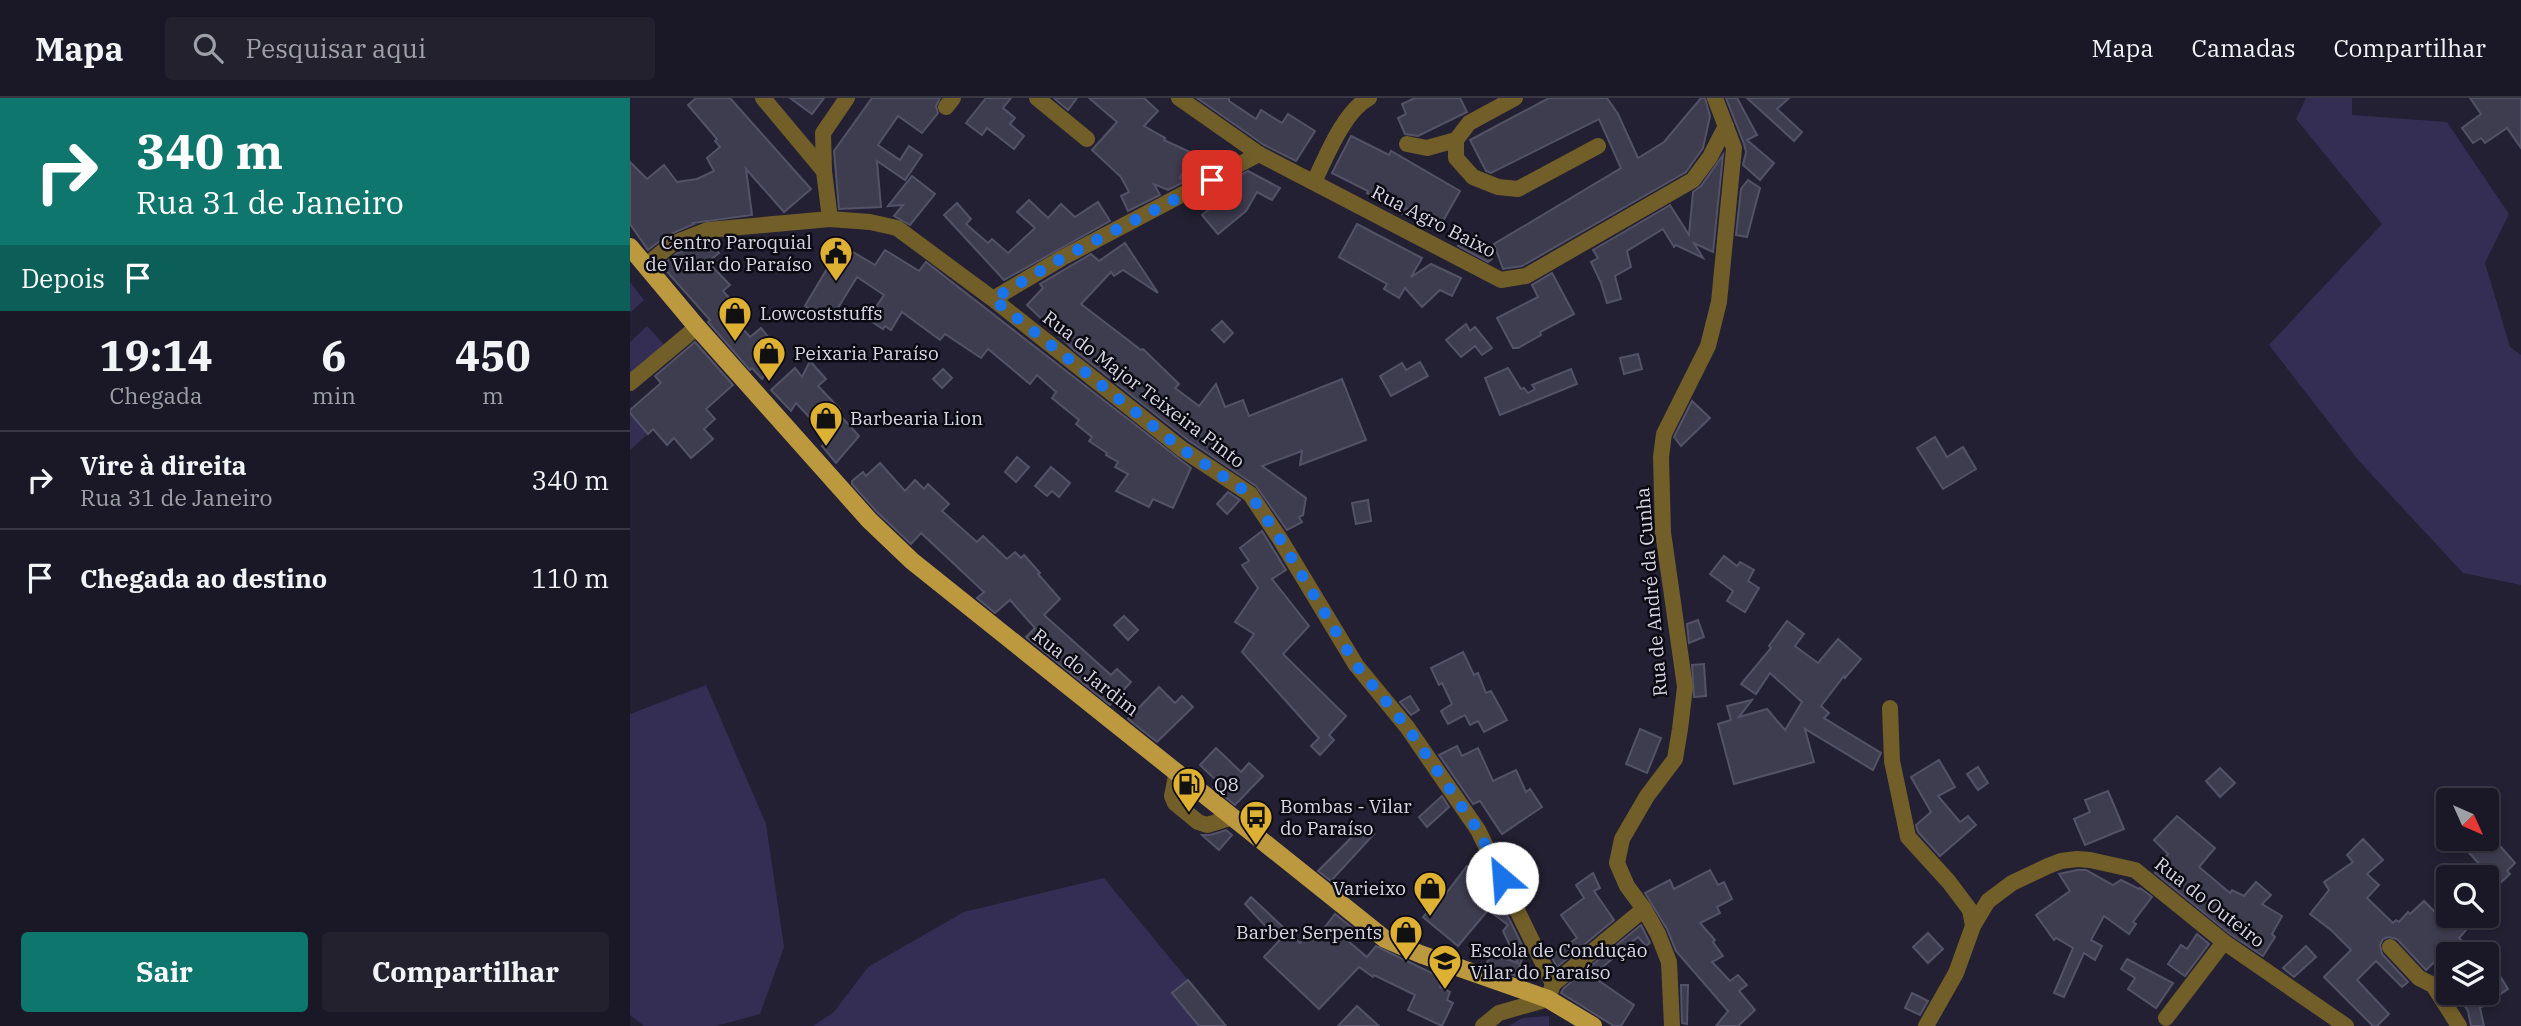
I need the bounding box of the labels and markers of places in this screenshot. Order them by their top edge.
pin [1182,150,1242,210]
place label: Centro Paroquial de Vilar do Paraíso [645,230,812,276]
public building icon: Centro Paroquial de Vilar do Paraíso [817,234,855,283]
shop icon: Lowcoststuffs [716,294,754,343]
place label: Lowcoststuffs [760,301,883,325]
shop icon: Peixaria Paraíso [750,334,788,383]
place label: Peixaria Paraíso [794,341,939,365]
shop icon: Barbearia Lion [807,399,845,448]
place label: Barbearia Lion [850,406,983,430]
fuel station icon: Q8 [1170,765,1208,814]
place label: Q8 [1214,772,1239,796]
place label: Bombas - Vilar do Paraíso [1280,794,1412,840]
bus stop icon: Bombas - Vilar do Paraíso [1237,798,1275,847]
shop icon: Varieixo [1411,869,1449,918]
place label: Varieixo [1333,876,1406,900]
shop icon: Barber Serpents [1387,913,1425,962]
place label: Barber Serpents [1236,920,1382,944]
place label: Escola de Condução Vilar do Paraíso [1470,938,1648,984]
school or university icon: Escola de Condução Vilar do Paraíso [1426,942,1464,991]

